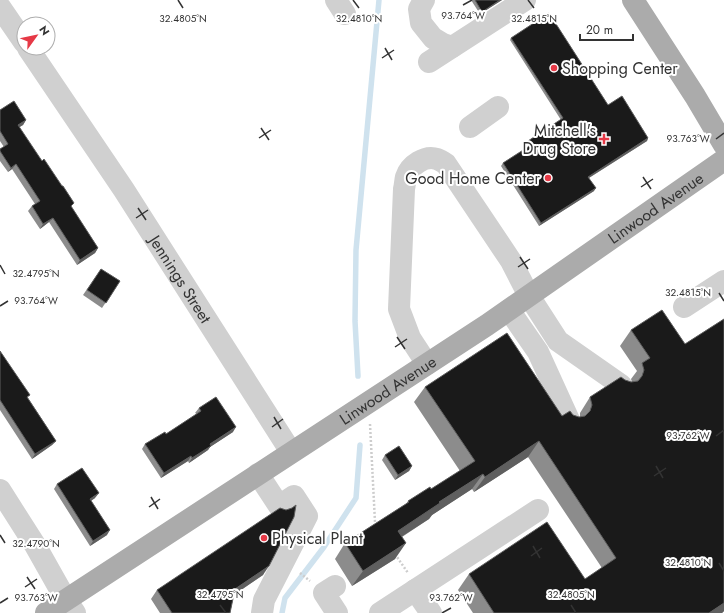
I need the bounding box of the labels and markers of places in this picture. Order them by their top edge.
place label: Shopping Center [562,57,678,80]
marker: Shopping Center [549,63,559,73]
place label: Mitchell's Drug Store [522,119,596,160]
marker: Mitchell's Drug Store [599,134,609,144]
place label: Good Home Center [405,167,540,190]
marker: Good Home Center [543,173,553,183]
place label: Physical Plant [272,527,363,550]
marker: Physical Plant [259,533,269,543]

